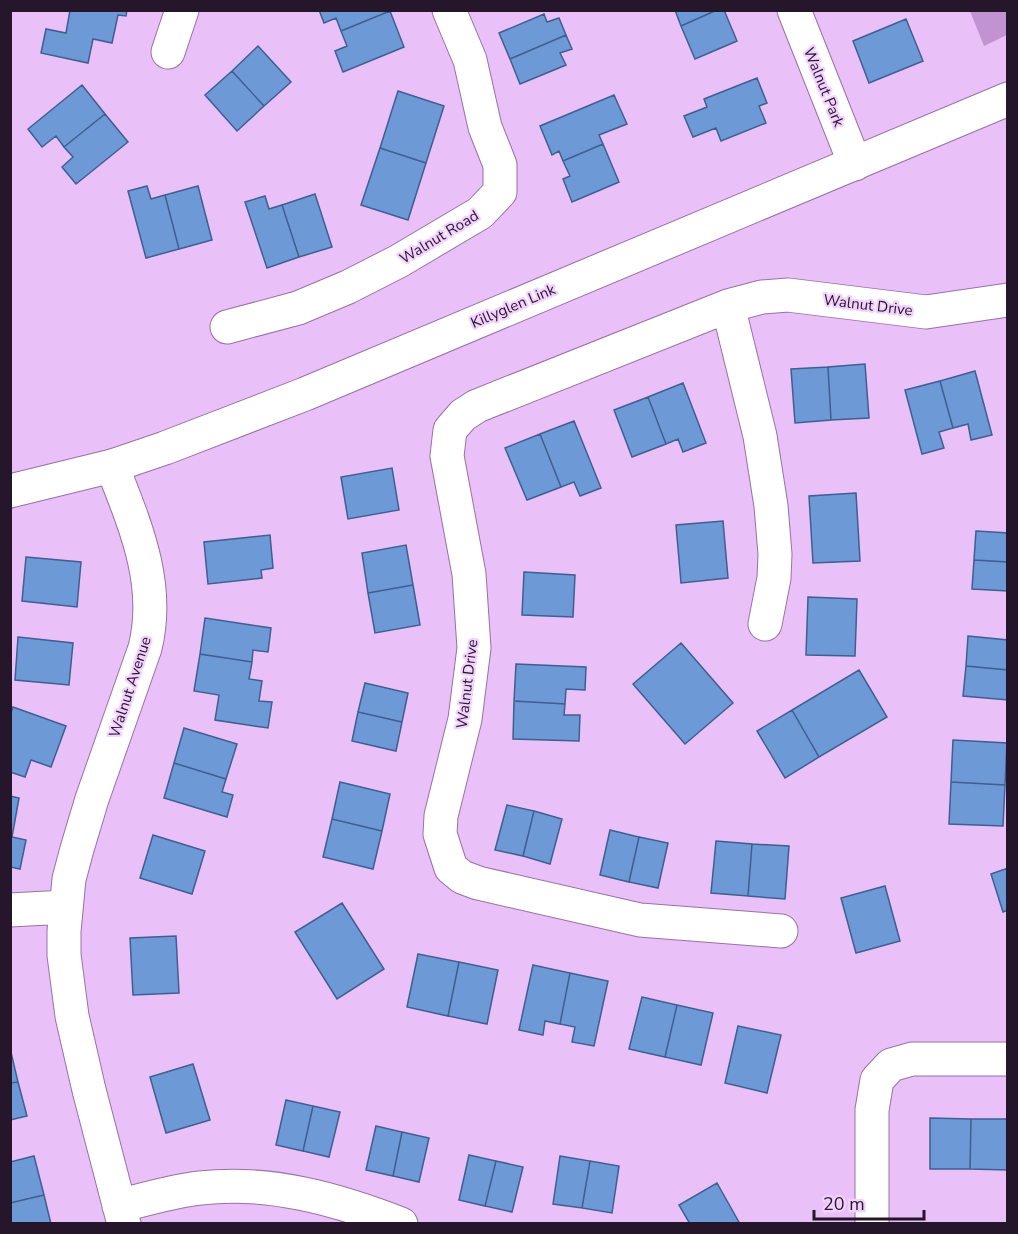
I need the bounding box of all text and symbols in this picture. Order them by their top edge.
street label: Walnut Park [799,44,849,130]
street label: Walnut Road [396,206,482,268]
street label: Killyglen Link [468,279,559,333]
street label: Walnut Drive [822,290,914,320]
street label: Walnut Avenue [104,634,156,740]
street label: Walnut Drive [452,638,482,730]
scale bar [814,1183,924,1221]
text: 20 m [823,1192,865,1216]

